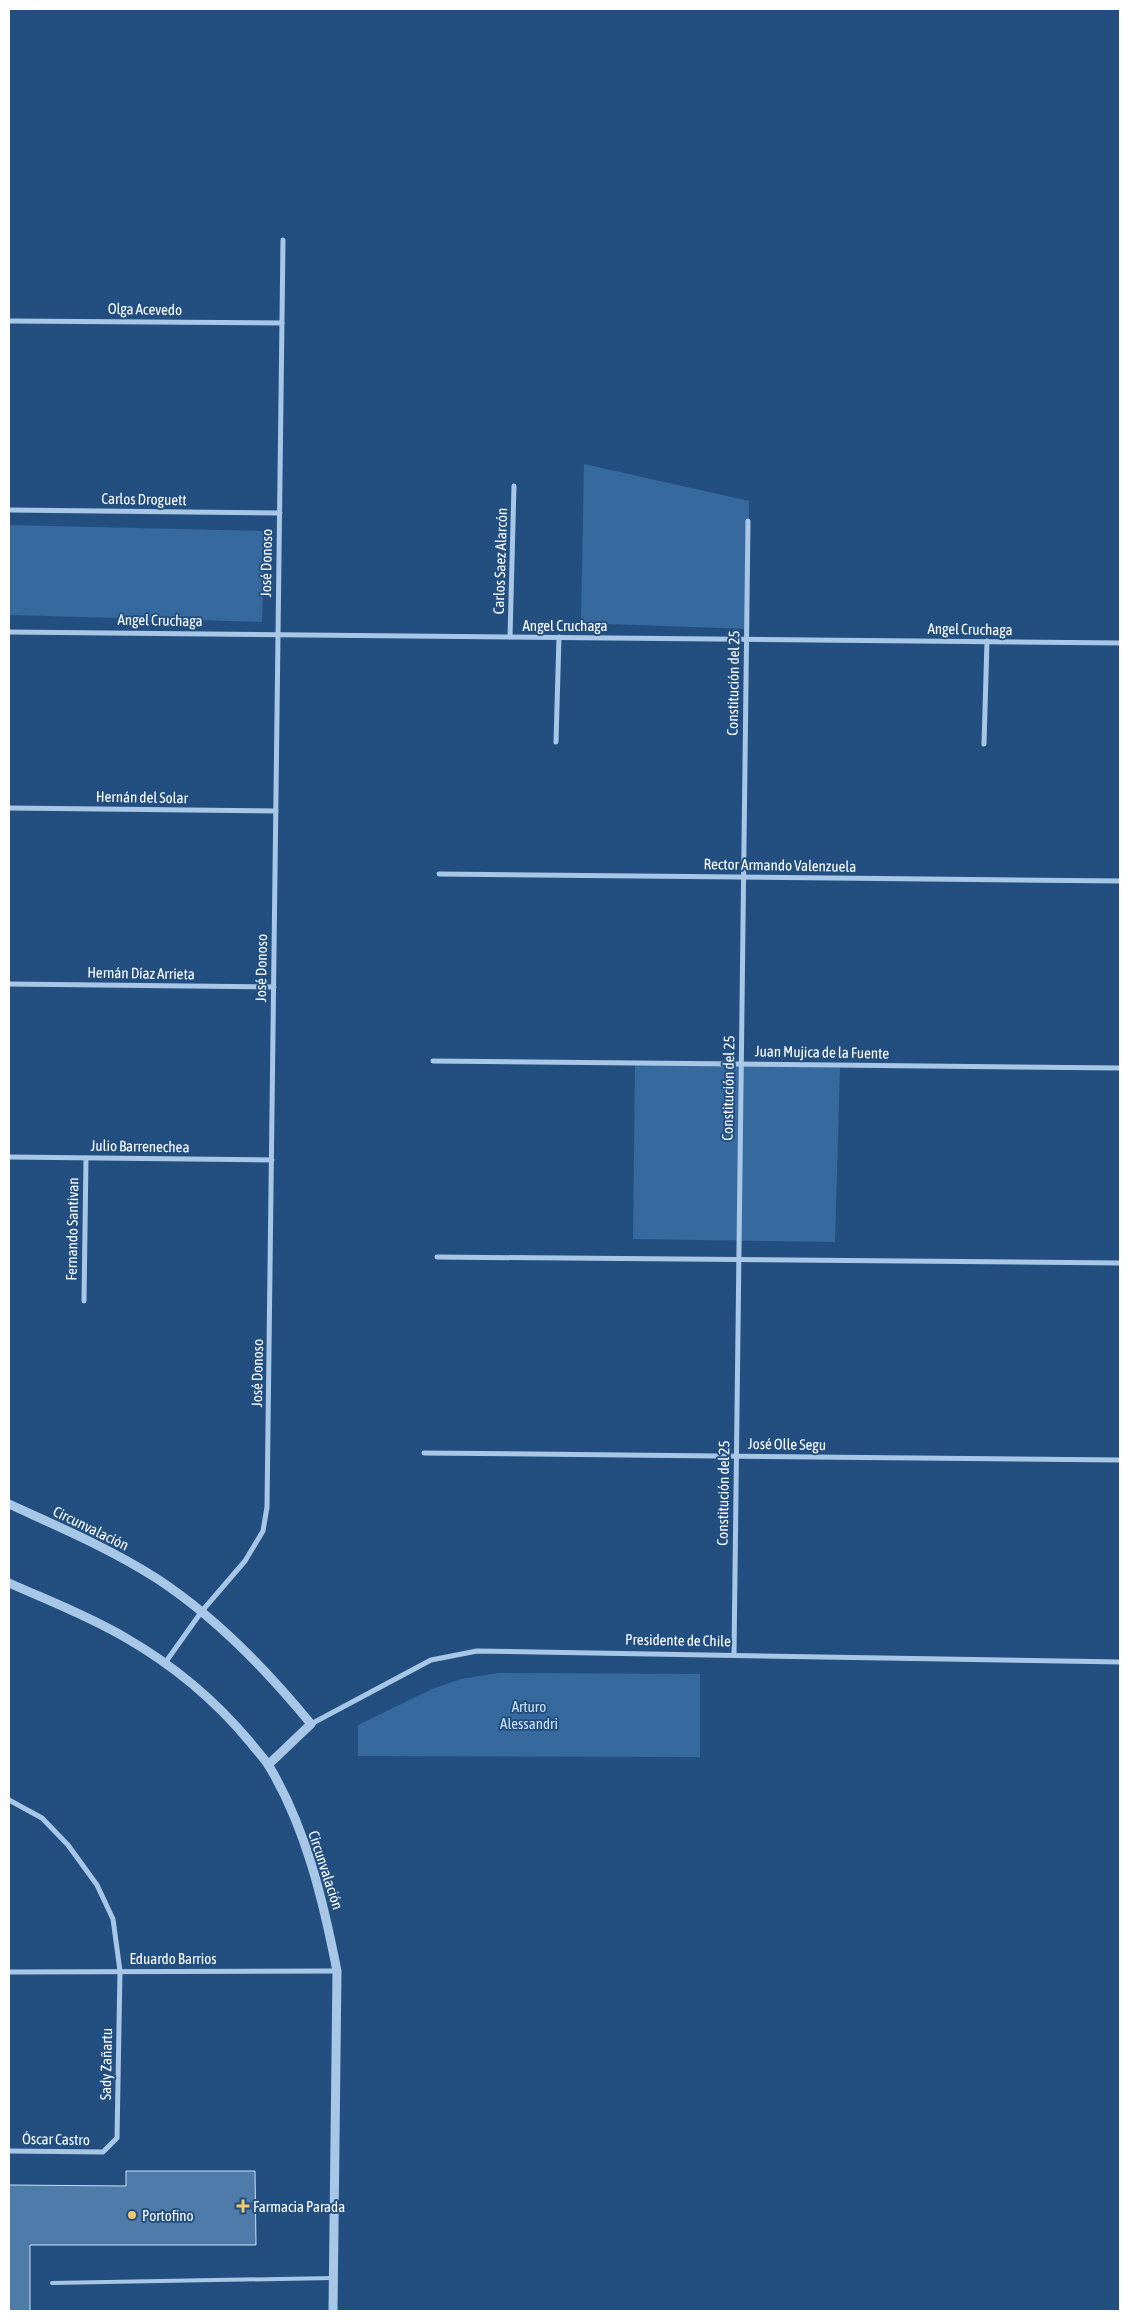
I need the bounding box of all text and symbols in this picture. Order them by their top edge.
street label: Olga Acevedo [108,300,182,318]
street label: Carlos Droguett [101,490,187,508]
street label: Carlos Saez Alarcón [490,507,510,615]
street label: José Donoso [257,529,275,597]
street label: Angel Cruchaga [117,611,203,629]
street label: Angel Cruchaga [523,617,608,634]
street label: Angel Cruchaga [927,620,1013,638]
street label: Constitución del 25 [724,630,742,736]
street label: Hernán del Solar [96,788,189,806]
street label: Rector Armando Valenzuela [704,855,857,875]
street label: José Donoso [252,934,270,1002]
street label: Hernán Díaz Arrieta [87,964,195,982]
street label: Constitución del 25 [719,1035,737,1141]
street label: Juan Mujica de la Fuente [755,1042,889,1062]
street label: Julio Barrenechea [90,1137,190,1155]
street label: Fernando Santivan [63,1177,81,1281]
street label: José Donoso [248,1339,266,1407]
street label: José Olle Segu [748,1435,826,1453]
street label: Constitución del 25 [714,1440,732,1546]
street label: Circunvalación [50,1502,132,1554]
street label: Presidente de Chile [625,1631,731,1649]
park label: Arturo Alessandri [500,1698,558,1732]
street label: Circunvalación [305,1828,347,1912]
street label: Eduardo Barrios [129,1950,217,1967]
street label: Sady Zañartu [97,2028,115,2100]
street label: Óscar Castro [22,2130,90,2148]
place label: Farmacia Parada [253,2198,345,2215]
marker: Farmacia Parada [237,2200,249,2212]
place label: Portofino [142,2207,194,2224]
marker: Portofino [126,2209,138,2221]

